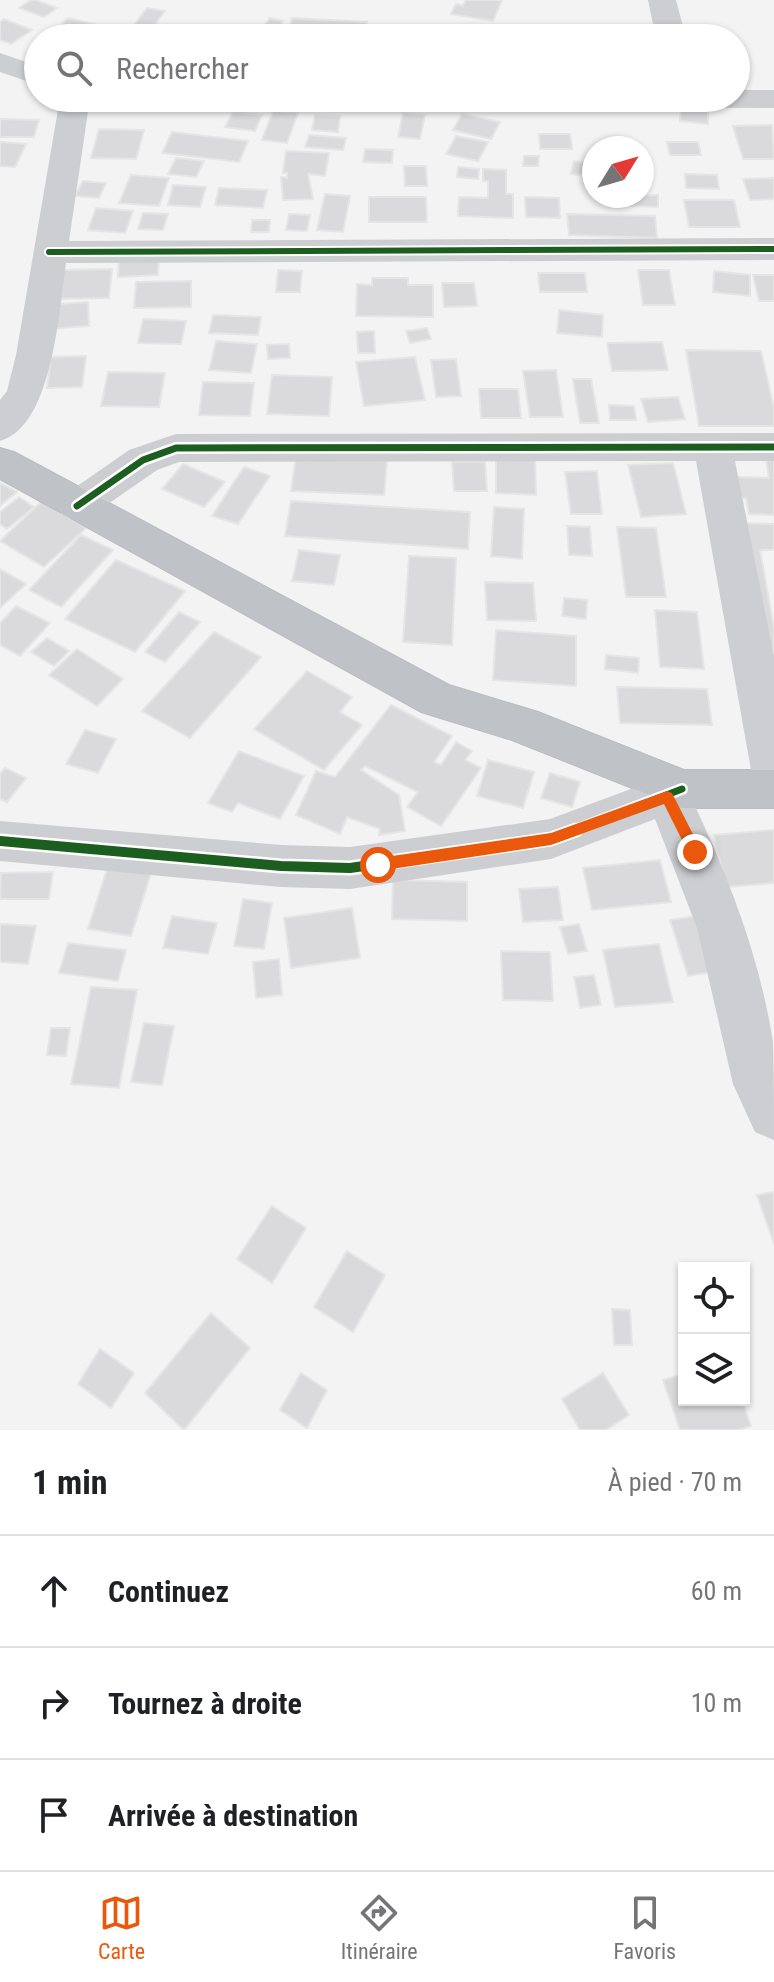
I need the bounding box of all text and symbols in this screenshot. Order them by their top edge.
search box [24,24,750,112]
icon: search [52,46,96,90]
text: Rechercher [116,51,249,86]
north arrow [582,136,654,208]
route end [677,834,713,870]
route start [360,847,396,883]
map controls [678,1262,750,1406]
button: locate [678,1262,750,1334]
button: layers [678,1334,750,1406]
text: 1 min [32,1462,108,1502]
text: À pied · 70 m [608,1467,742,1497]
icon: ahead [32,1569,76,1613]
text: Continuez [108,1574,229,1609]
text: 60 m [691,1576,742,1606]
icon: right [32,1681,76,1725]
text: Tournez à droite [108,1686,302,1721]
text: 10 m [691,1688,742,1718]
icon: arrive [32,1793,76,1837]
text: Arrivée à destination [108,1798,358,1833]
tab: Carte [98,1891,145,1964]
tab: Itinéraire [341,1891,418,1964]
tab: Favoris [613,1891,676,1964]

